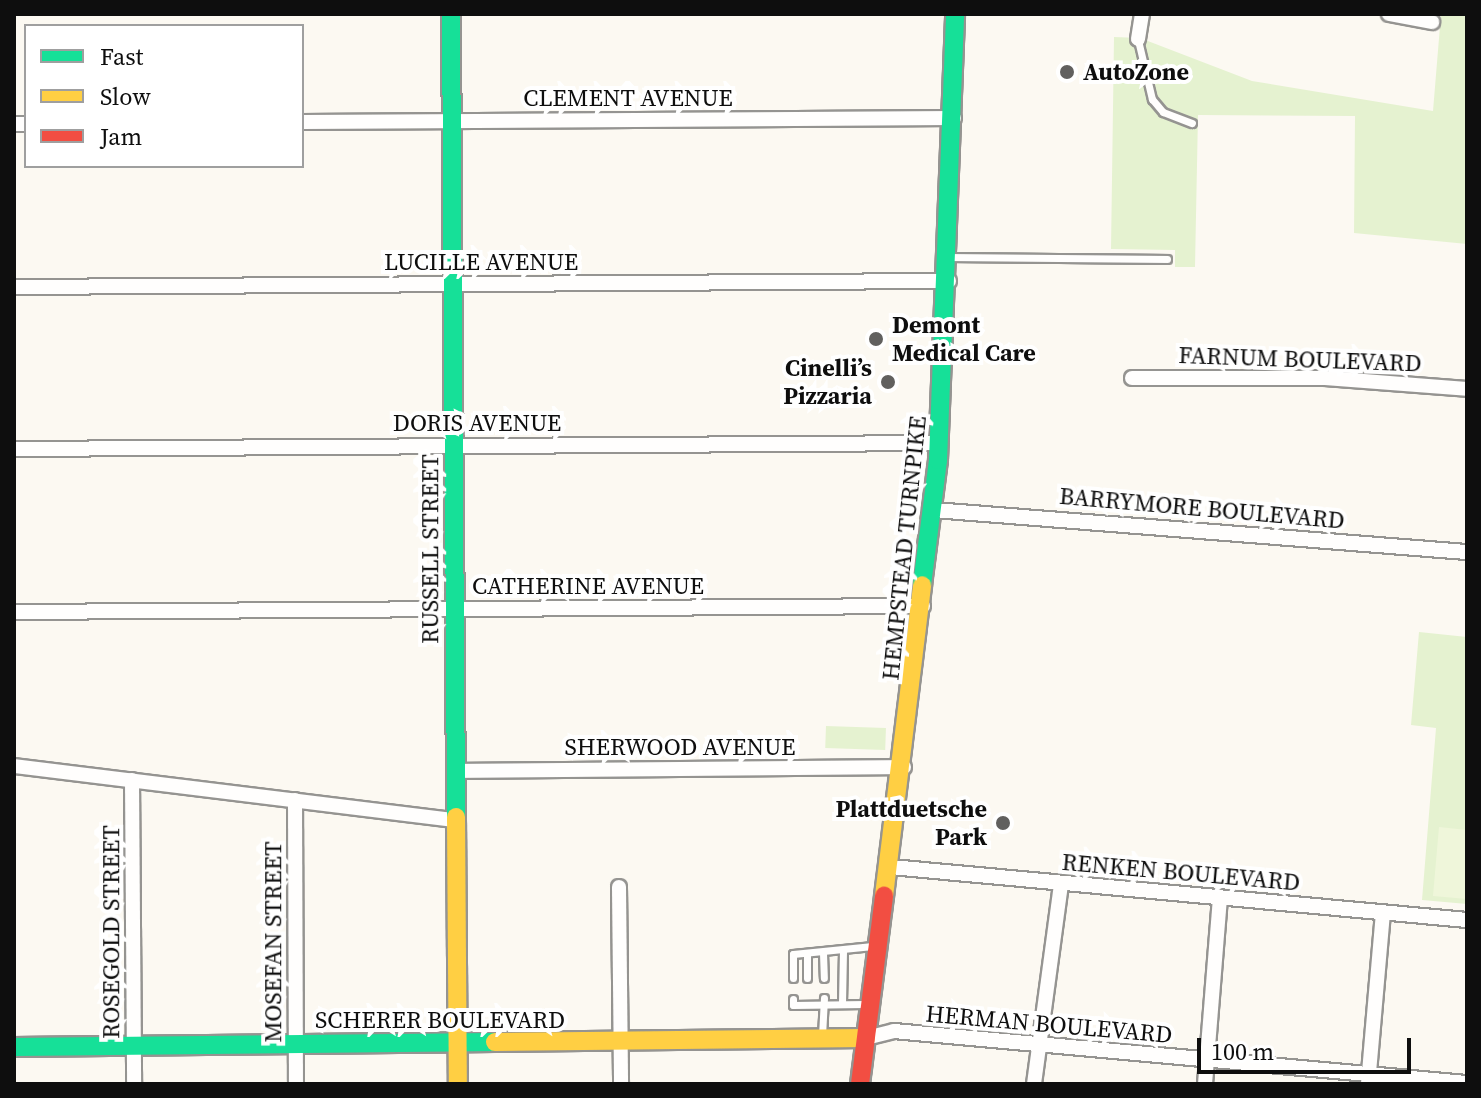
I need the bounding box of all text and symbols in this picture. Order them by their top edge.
legend [24,24,304,168]
text: Fast [100,40,143,73]
place label: AutoZone [1083,58,1189,86]
marker: AutoZone [1058,63,1076,81]
text: Slow [100,80,151,113]
street label: CLEMENT AVENUE [523,84,733,112]
text: Jam [100,120,142,153]
street label: LUCILLE AVENUE [384,248,578,276]
place label: Demont Medical Care [892,311,1036,367]
marker: Demont Medical Care [867,330,885,348]
street label: FARNUM BOULEVARD [1178,340,1422,378]
place label: Cinelli’s Pizzaria [783,354,872,410]
marker: Cinelli’s Pizzaria [879,373,897,391]
street label: DORIS AVENUE [393,409,561,437]
street label: HEMPSTEAD TURNPIKE [876,414,932,682]
street label: RUSSELL STREET [416,454,444,644]
street label: BARRYMORE BOULEVARD [1058,481,1346,535]
street label: CATHERINE AVENUE [472,572,704,600]
street label: SHERWOOD AVENUE [565,733,795,761]
place label: Plattduetsche Park [835,795,987,851]
marker: Plattduetsche Park [994,814,1012,832]
street label: ROSEGOLD STREET [97,825,125,1039]
street label: MOSEFAN STREET [259,841,287,1043]
street label: RENKEN BOULEVARD [1061,847,1301,897]
street label: HERMAN BOULEVARD [924,999,1174,1049]
street label: SCHERER BOULEVARD [315,1006,565,1034]
scale bar [1201,1022,1415,1072]
text: 100 m [1211,1035,1274,1068]

